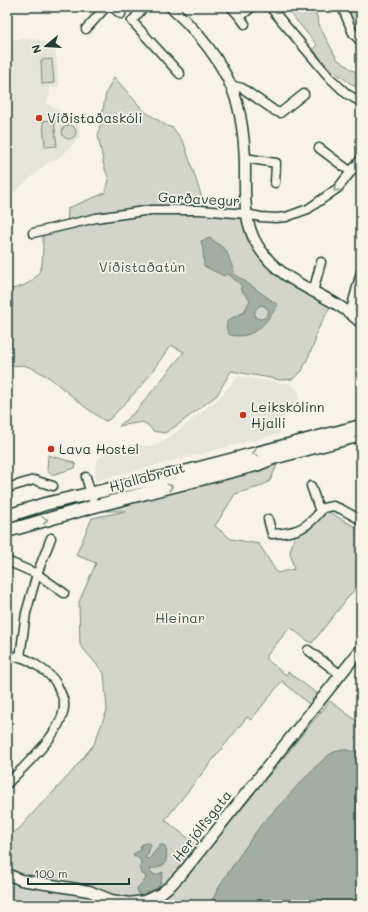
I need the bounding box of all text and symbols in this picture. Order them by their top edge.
north arrow [26,26,66,66]
text: N [28,43,44,56]
place label: Víðistaðaskóli [47,108,142,127]
marker: Víðistaðaskóli [34,113,44,123]
one-way arrow [334,184,341,191]
street label: Garðavegur [157,187,241,210]
park label: Víðistaðatún [99,257,185,276]
place label: Leikskólinn Hjalli [251,397,325,432]
marker: Leikskólinn Hjalli [238,410,248,420]
place label: Lava Hostel [59,439,139,458]
marker: Lava Hostel [46,444,56,454]
one-way arrow [252,449,258,457]
street label: Hjallabraut [107,457,187,496]
one-way arrow [166,483,173,492]
one-way arrow [41,517,48,525]
park label: Hleinar [155,608,205,627]
street label: Herjólfsgata [168,786,236,865]
scale bar [28,860,129,886]
text: 100 m [34,865,68,881]

